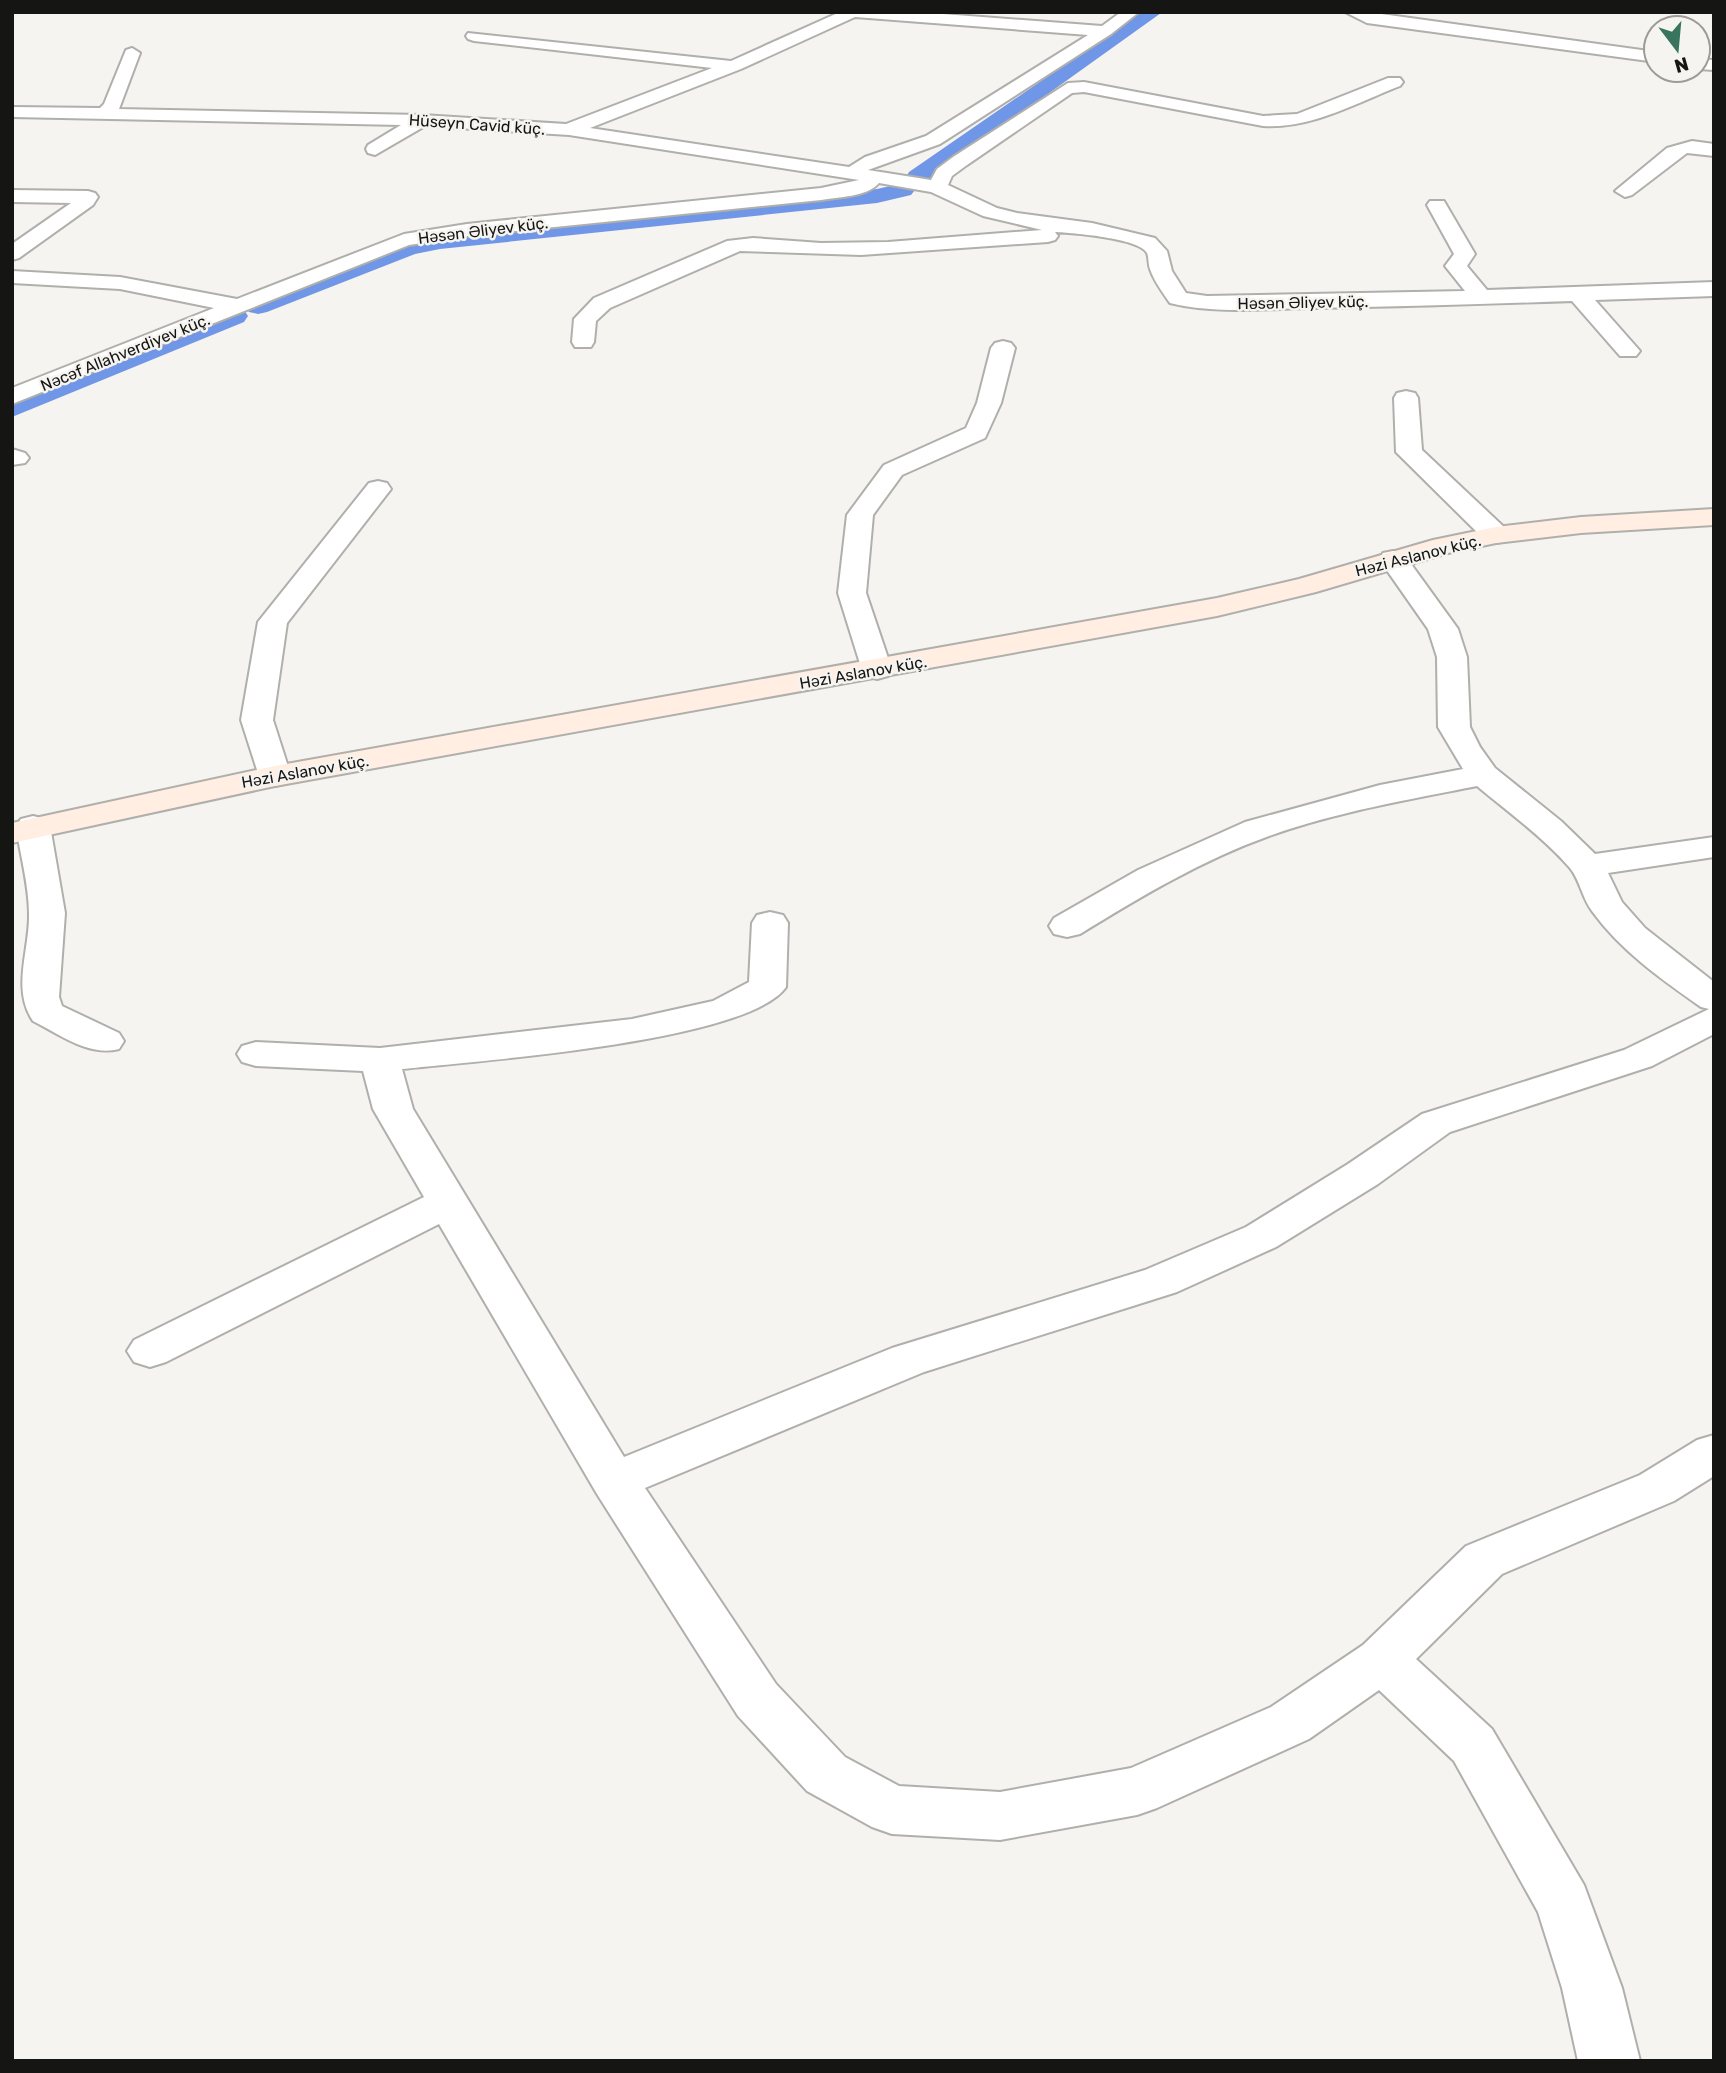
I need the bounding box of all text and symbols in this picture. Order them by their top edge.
north arrow [1642,14,1712,84]
text: N [1672,52,1691,78]
street label: Hüseyn Cavid küç. [408,110,546,139]
street label: Həsən Əliyev küç. [417,213,549,248]
street label: Həsən Əliyev küç. [1237,292,1369,313]
street label: Nəcəf Allahverdiyev küç. [38,310,213,395]
street label: Həzi Aslanov küç. [1353,531,1483,580]
street label: Həzi Aslanov küç. [798,652,928,693]
street label: Həzi Aslanov küç. [240,751,370,792]

